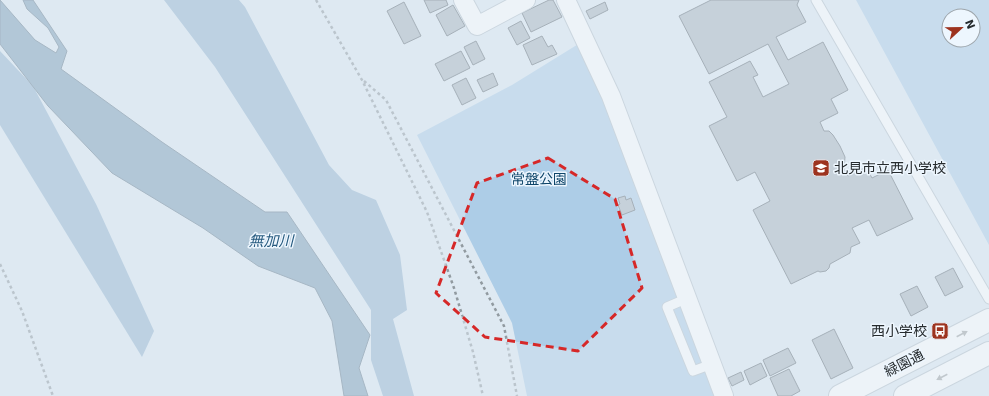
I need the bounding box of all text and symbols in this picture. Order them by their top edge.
north arrow [941,8,981,48]
text: N [962,18,978,31]
school or university icon: 北見市立西小学校 [811,158,831,178]
place label: 北見市立西小学校 [834,160,946,176]
park label: 常盤公園 [511,171,567,187]
water label: 無加川 [248,232,295,250]
bus stop icon: 西小学校 [930,321,950,341]
place label: 西小学校 [871,323,927,339]
one-way arrow [956,331,968,337]
street label: 緑園通 [882,346,926,380]
one-way arrow [936,374,948,380]

